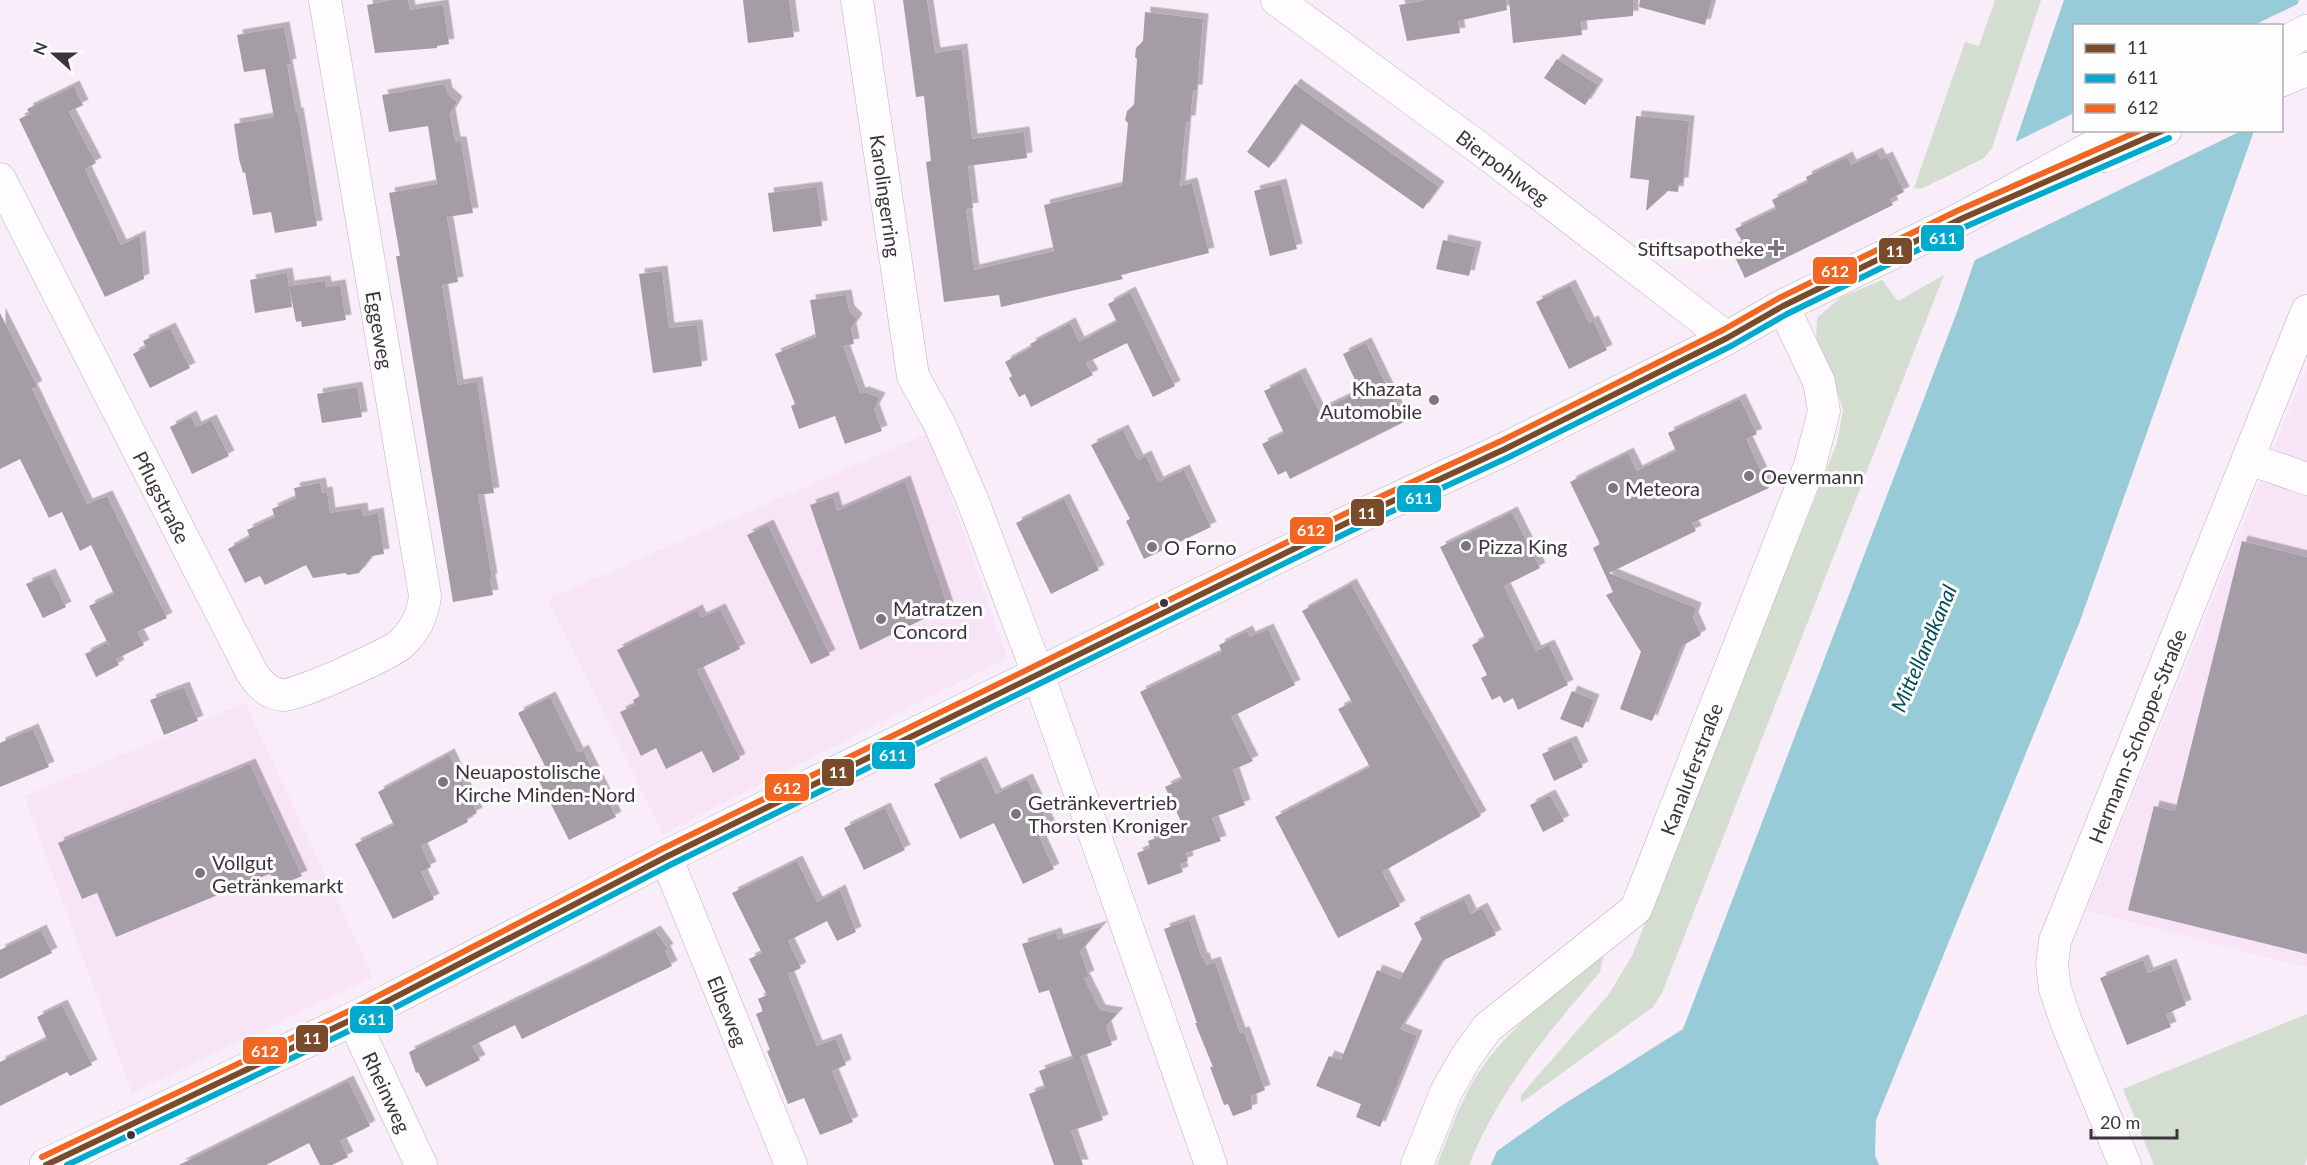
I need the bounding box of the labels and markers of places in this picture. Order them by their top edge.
place label: Stiftsapotheke [1638,236,1764,260]
marker: Stiftsapotheke [1769,241,1783,255]
place label: Khazata Automobile [1320,376,1422,423]
marker: Khazata Automobile [1427,393,1441,407]
place label: Oevermann [1761,464,1864,488]
marker: Oevermann [1742,469,1756,483]
place label: Meteora [1625,476,1700,500]
marker: Meteora [1606,481,1620,495]
place label: Pizza King [1478,534,1568,558]
place label: O Forno [1164,535,1237,559]
marker: Pizza King [1459,539,1473,553]
marker: O Forno [1145,540,1159,554]
place label: Matratzen Concord [893,596,983,643]
unlabelled marker [1158,597,1170,609]
marker: Matratzen Concord [874,612,888,626]
place label: Neuapostolische Kirche Minden-Nord [455,759,635,806]
marker: Neuapostolische Kirche Minden-Nord [436,775,450,789]
place label: Getränkevertrieb Thorsten Kroniger [1028,790,1188,837]
marker: Getränkevertrieb Thorsten Kroniger [1009,807,1023,821]
place label: Vollgut Getränkemarkt [212,850,344,897]
marker: Vollgut Getränkemarkt [193,866,207,880]
unlabelled marker [125,1129,137,1141]

